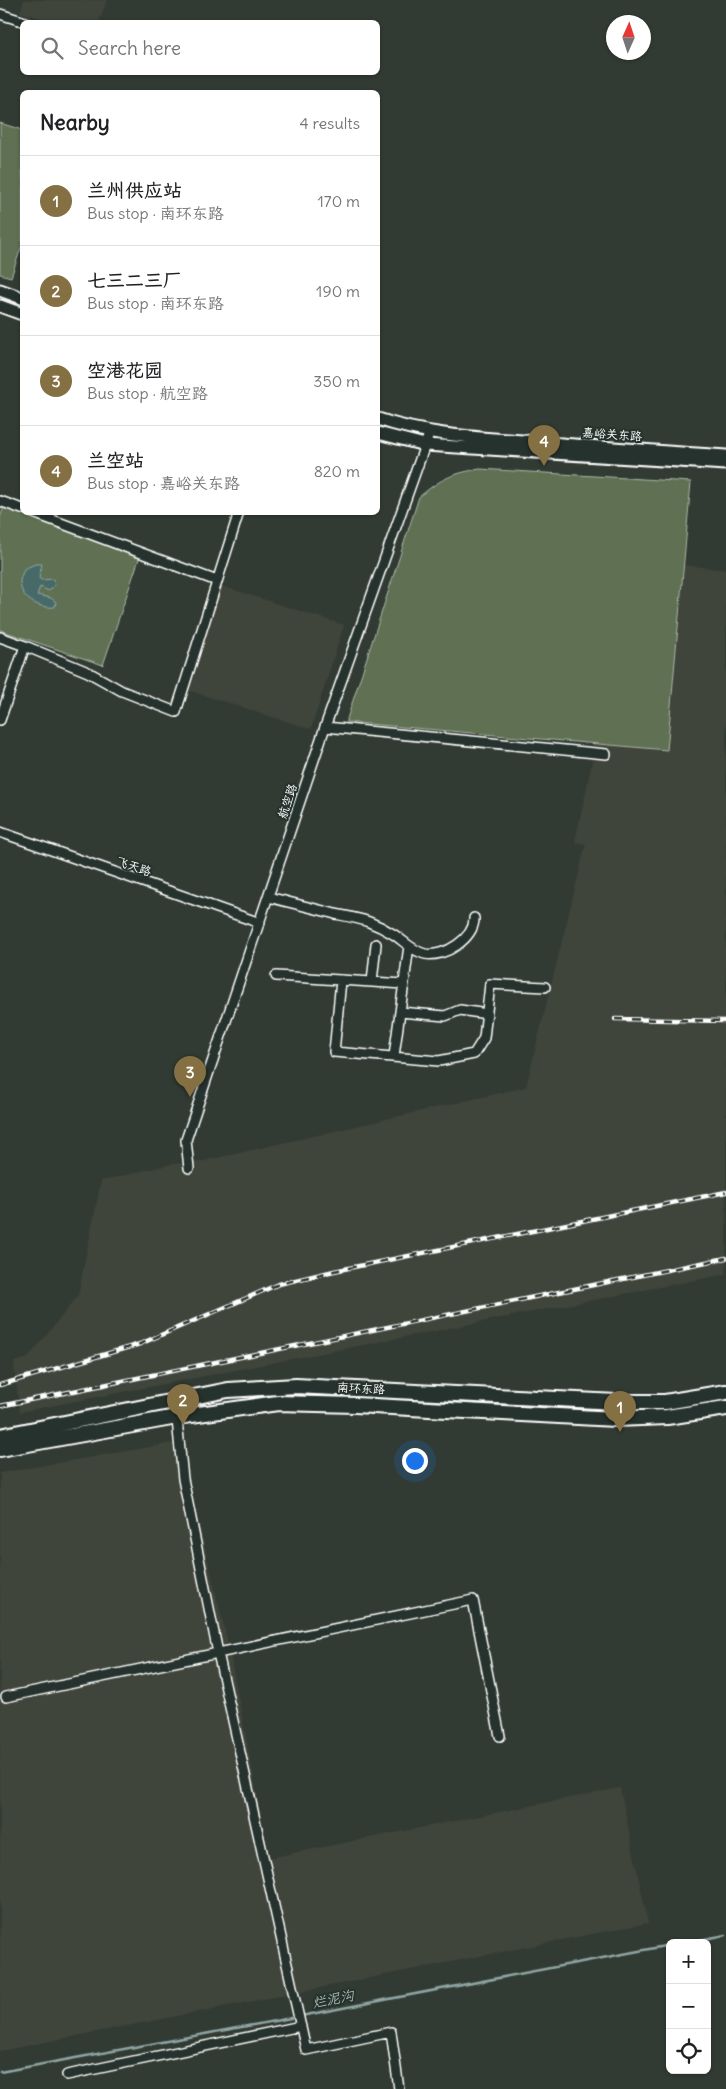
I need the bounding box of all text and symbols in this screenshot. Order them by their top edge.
north arrow [606,15,651,60]
search box [20,20,380,75]
icon: search [38,34,66,62]
text: Search here [78,36,181,60]
text: Nearby [40,109,110,136]
text: 4 results [299,113,360,133]
text: 兰州供应站 [87,178,182,202]
text: 1 [53,191,59,211]
text: 170 m [317,191,360,211]
text: Bus stop · 南环东路 [87,203,224,223]
text: 七三二三厂 [87,268,182,292]
text: 2 [52,281,60,301]
text: 190 m [316,281,360,301]
text: Bus stop · 南环东路 [87,293,224,313]
text: 空港花园 [87,358,163,382]
text: 3 [51,371,61,391]
text: 350 m [313,371,360,391]
text: Bus stop · 航空路 [87,383,208,403]
street label: 嘉峪关东路 [582,424,642,444]
pin: 4 [528,425,560,466]
text: 兰空站 [87,448,144,472]
text: 4 [51,461,61,481]
text: 820 m [314,461,360,481]
text: Bus stop · 嘉峪关东路 [87,473,240,493]
street label: 航空路 [274,782,300,820]
street label: 飞天路 [115,853,153,879]
pin: 3 [174,1056,206,1097]
street label: 南环东路 [337,1379,385,1397]
pin: 2 [167,1384,199,1425]
pin: 1 [604,1391,636,1432]
your location [402,1448,428,1474]
map controls [666,1939,711,2074]
button: + [666,1939,711,1984]
button: − [666,1984,711,2029]
water label: 烂泥沟 [311,1986,357,2012]
button: locate [666,2029,711,2074]

